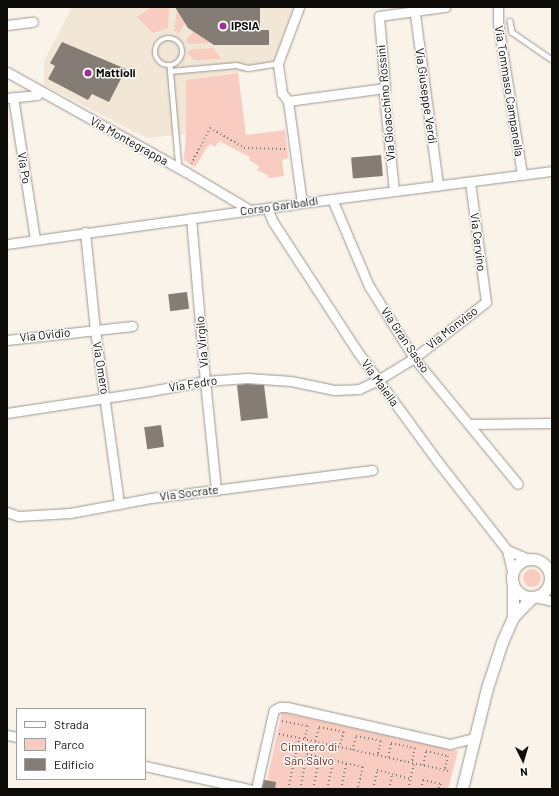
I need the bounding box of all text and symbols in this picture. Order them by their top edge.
place label: IPSIA [231,19,260,33]
marker: IPSIA [218,21,228,31]
street label: Via Tommaso Campanella [492,25,526,157]
street label: Via Gioacchino Rossini [374,44,398,162]
street label: Via Giuseppe Verdi [412,47,440,145]
place label: Mattioli [96,66,136,80]
marker: Mattioli [83,68,93,78]
street label: Via Montegrappa [87,114,171,168]
street label: Via Po [14,151,34,185]
street label: Corso Garibaldi [239,193,319,219]
street label: Via Cervino [467,212,489,272]
street label: Via Monviso [423,303,481,353]
street label: Via Gran Sasso [378,304,432,376]
street label: Via Virgilo [193,316,211,368]
street label: Via Ovidio [19,325,71,345]
street label: Via Omero [90,341,112,395]
street label: Via Maiella [358,357,402,409]
street label: Via Fedro [168,373,218,395]
street label: Via Socrate [159,482,219,504]
legend [16,708,146,780]
text: Strada [54,717,89,731]
text: Parco [54,737,84,751]
park label: Cimitero di San Salvo [281,740,337,768]
north arrow [503,740,543,780]
text: Edificio [54,757,94,771]
text: N [520,766,528,779]

